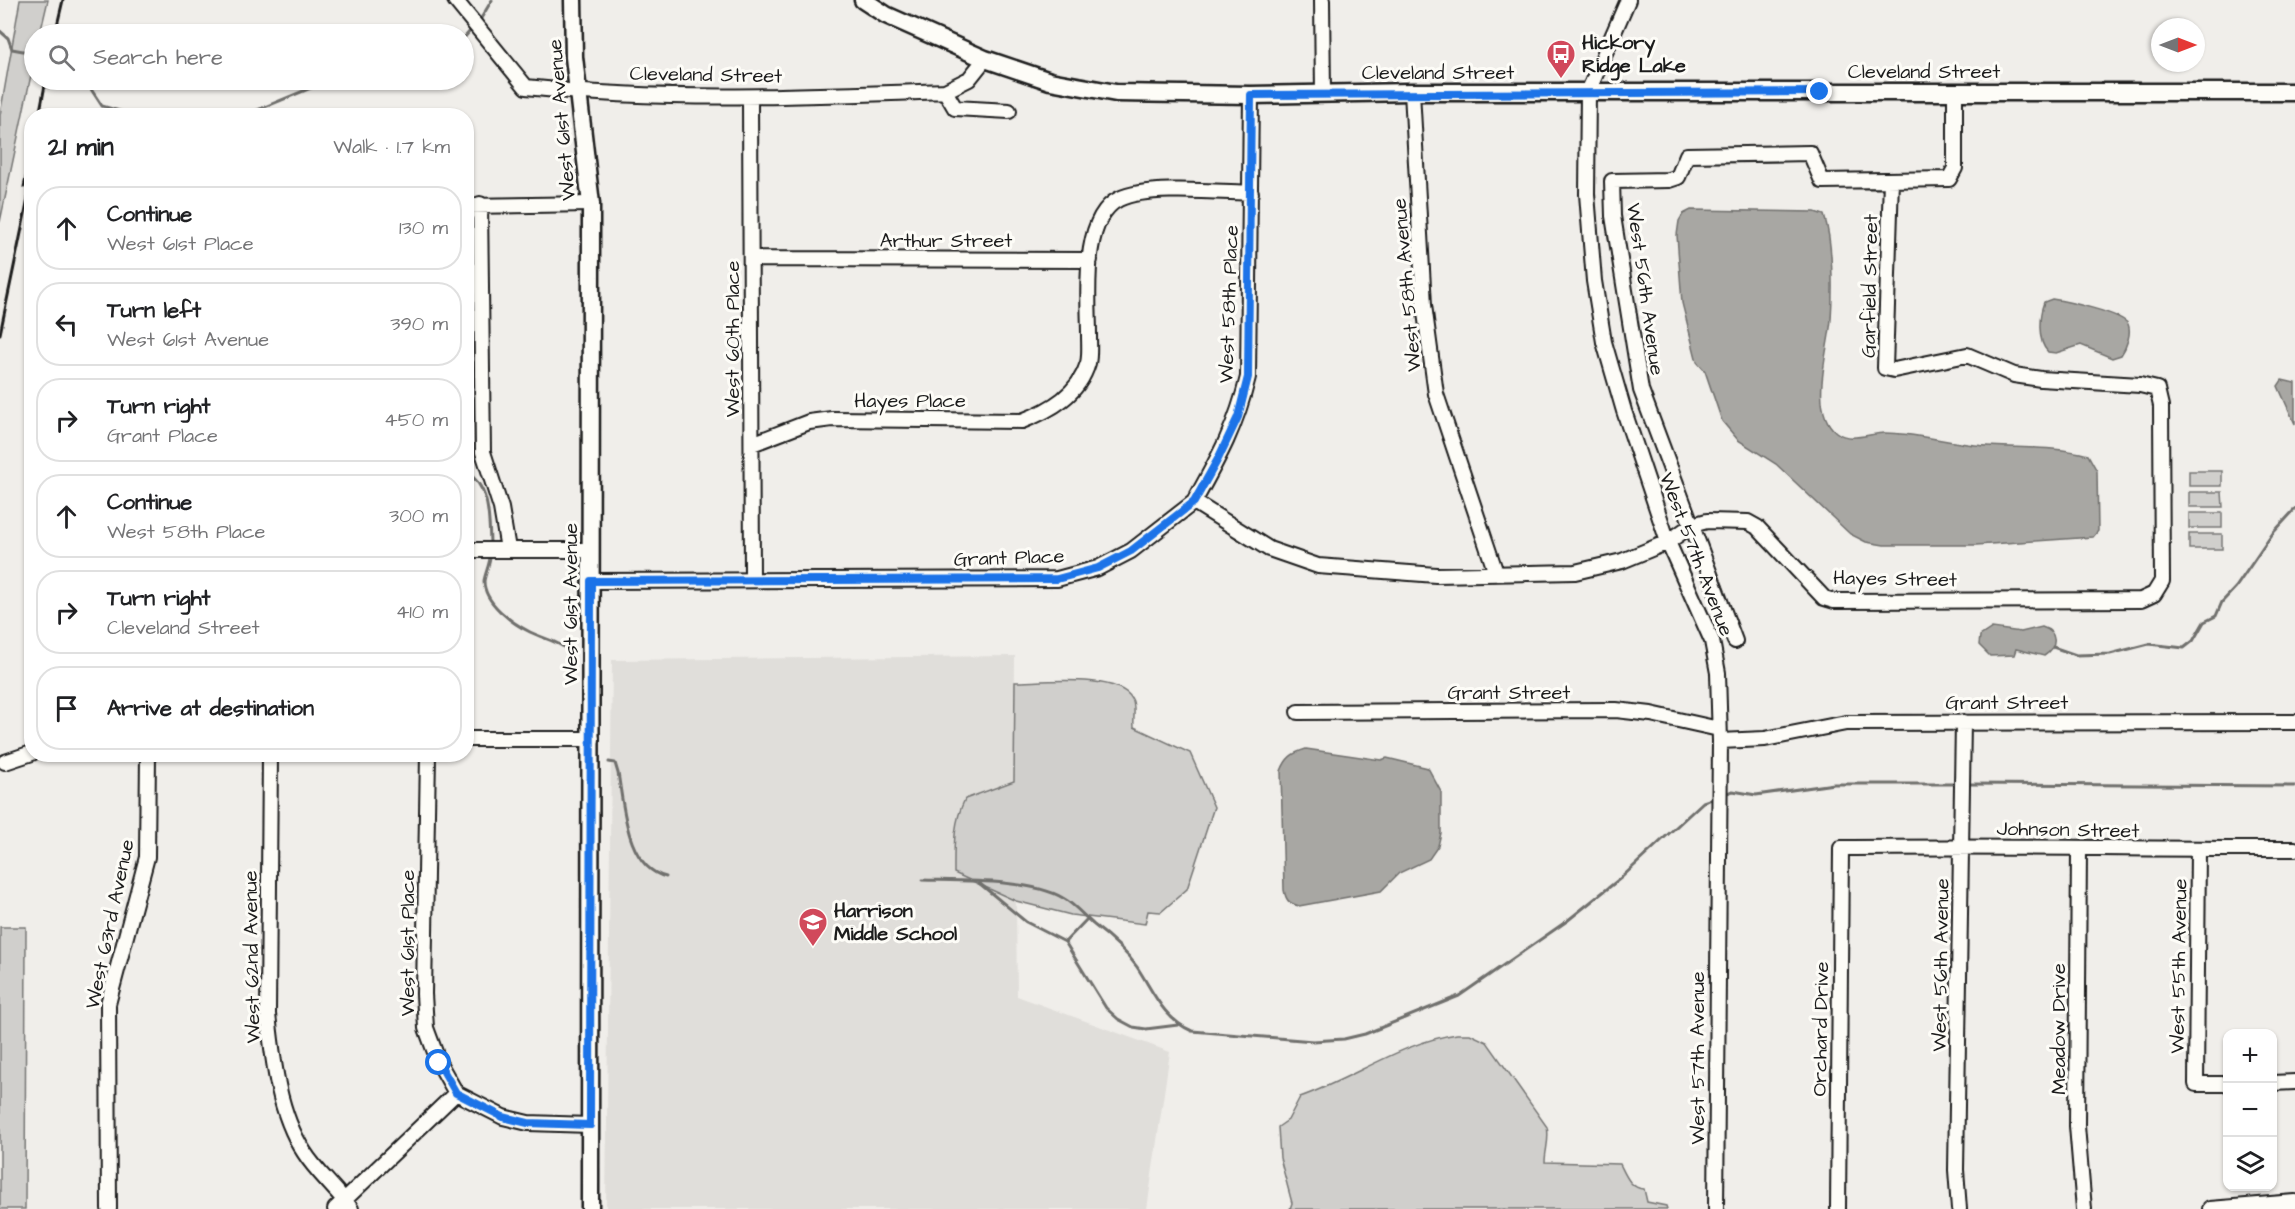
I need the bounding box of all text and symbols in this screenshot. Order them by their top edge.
north arrow [2151,18,2205,72]
search box [24,24,474,90]
place label: Hickory Ridge Lake [1582,29,1686,81]
street label: West 61st Avenue [541,38,583,202]
bus stop icon: Hickory Ridge Lake [1545,38,1577,80]
icon: search [45,41,78,74]
text: Search here [93,42,223,73]
street label: Cleveland Street [1848,58,2000,86]
street label: Cleveland Street [1362,59,1514,87]
street label: Cleveland Street [629,60,783,90]
route end [1806,78,1832,104]
text: 21 min [48,129,114,165]
text: Walk · 1.7 km [333,133,450,161]
street label: West 58th Avenue [1385,197,1429,373]
text: Continue [107,199,192,230]
street label: West 56th Avenue [1619,201,1671,377]
icon: ahead [50,212,83,245]
text: 130 m [399,214,448,242]
street label: Garfield Street [1855,214,1885,358]
street label: West 58th Place [1212,224,1246,384]
street label: Arthur Street [880,227,1012,255]
text: West 61st Place [107,230,254,258]
street label: West 60th Place [719,261,747,417]
text: Turn left [107,295,201,326]
icon: left [50,308,83,341]
text: 390 m [390,310,448,338]
text: West 61st Avenue [107,326,269,354]
street label: Hayes Place [854,387,966,416]
text: Turn right [107,391,210,422]
icon: right [50,404,83,437]
text: 450 m [384,406,448,434]
text: Grant Place [107,422,218,450]
street label: West 57th Avenue [1652,468,1740,640]
text: Continue [107,487,192,518]
icon: ahead [50,500,83,533]
text: 300 m [389,502,448,530]
text: West 58th Place [107,518,265,546]
street label: West 61st Avenue [557,523,585,685]
street label: Grant Place [953,542,1065,574]
street label: Hayes Street [1833,564,1957,595]
text: Turn right [107,583,210,614]
icon: right [50,596,83,629]
text: 410 m [396,598,448,626]
text: Cleveland Street [107,614,260,642]
street label: Grant Street [1448,679,1570,707]
street label: Grant Street [1946,689,2068,717]
icon: arrive [50,692,83,725]
text: Arrive at destination [107,693,314,724]
street label: Johnson Street [1996,815,2140,845]
street label: West 63rd Avenue [78,837,142,1012]
street label: West 62nd Avenue [236,870,268,1044]
street label: West 61st Place [394,870,422,1016]
street label: West 56th Avenue [1925,878,1957,1052]
street label: West 55th Avenue [2163,878,2195,1054]
place label: Harrison Middle School [834,897,957,948]
school or university icon: Harrison Middle School [797,906,829,948]
street label: Orchard Drive [1806,961,1836,1097]
street label: Meadow Drive [2045,963,2073,1095]
street label: West 57th Avenue [1684,971,1712,1145]
map controls [2223,1029,2277,1191]
button: + [2223,1029,2277,1083]
route start [425,1049,451,1075]
button: − [2223,1083,2277,1137]
button: layers [2223,1137,2277,1191]

